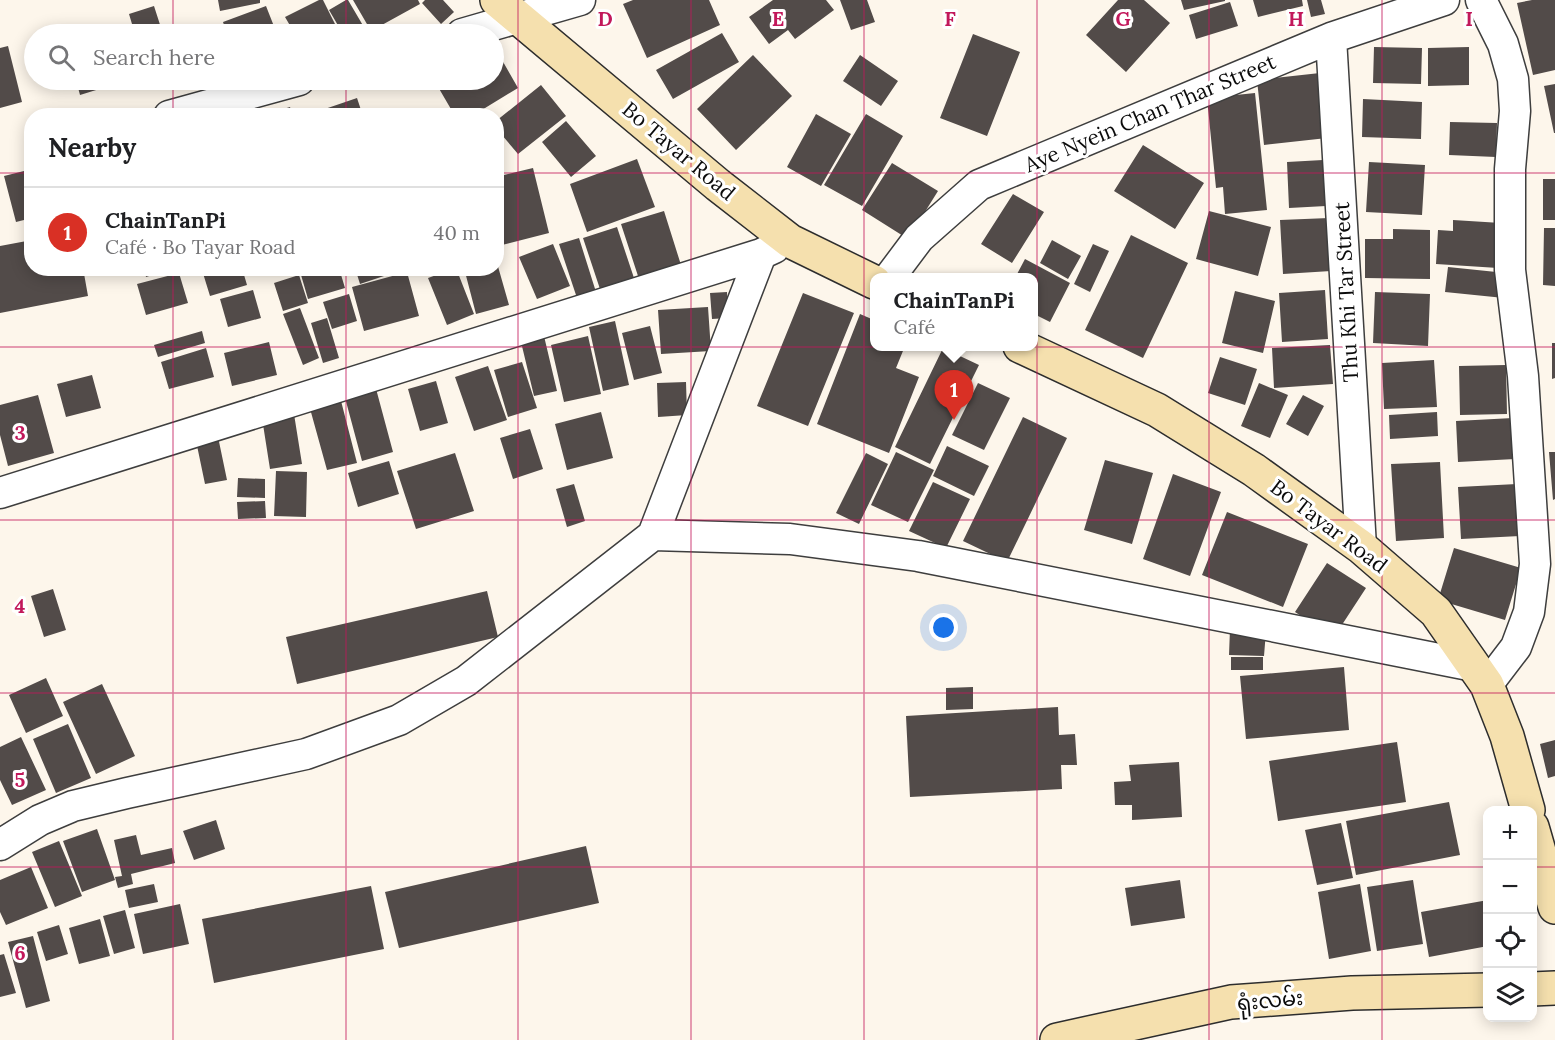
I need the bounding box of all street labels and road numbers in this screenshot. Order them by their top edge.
street label: Aye Nyein Chan Thar Street [1019,47,1280,179]
street label: Bo Tayar Road [617,96,741,206]
street label: Thu Khi Tar Street [1328,200,1364,383]
street label: Bo Tayar Road [1265,473,1393,579]
street label: ရုံးလမ်း [1235,982,1305,1020]

